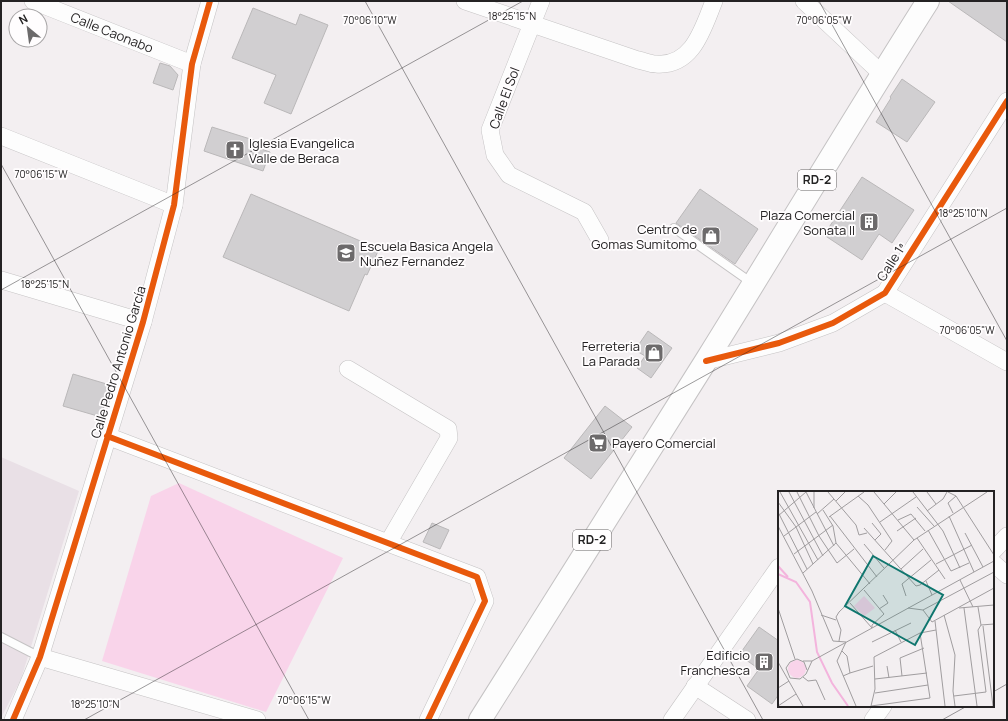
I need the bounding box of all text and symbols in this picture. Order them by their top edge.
north arrow [8,8,48,48]
street label: Calle Caonabo [68,8,156,57]
text: 18°25'15"N [488,9,536,23]
text: N [16,10,30,27]
text: 70°06'10"W [343,13,397,27]
text: 70°06'05"W [796,13,852,27]
street label: Calle El Sol [484,65,524,131]
place label: Iglesia Evangelica Valle de Beraca [249,134,354,167]
church icon: Iglesia Evangelica Valle de Beraca [224,139,246,161]
text: 70°06'15"W [14,167,68,181]
road number: RD-2 [798,170,836,190]
place label: Plaza Comercial Sonata II [760,206,855,239]
text: 18°25'10"N [939,206,987,220]
building icon: Plaza Comercial Sonata II [858,211,880,233]
place label: Centro de Gomas Sumitomo [591,220,697,253]
shop icon: Centro de Gomas Sumitomo [700,225,722,247]
place label: Escuela Basica Angela Nuñez Fernandez [360,237,493,270]
street label: Calle 1ª [872,239,910,285]
school or university icon: Escuela Basica Angela Nuñez Fernandez [335,242,357,264]
text: 18°25'15"N [21,277,69,291]
street label: Calle Pedro Antonio García [86,284,150,440]
text: 70°06'05"W [939,323,995,337]
place label: Ferreteria La Parada [582,337,640,370]
shop icon: Ferreteria La Parada [643,342,665,364]
supermarket icon: Payero Comercial [587,432,609,454]
place label: Payero Comercial [612,434,716,452]
inset map [778,491,994,707]
road number: RD-2 [573,530,611,550]
place label: Edificio Franchesca [680,646,750,679]
building icon: Edificio Franchesca [753,651,775,673]
text: 70°06'15"W [277,693,331,707]
text: 18°25'10"N [71,697,119,711]

